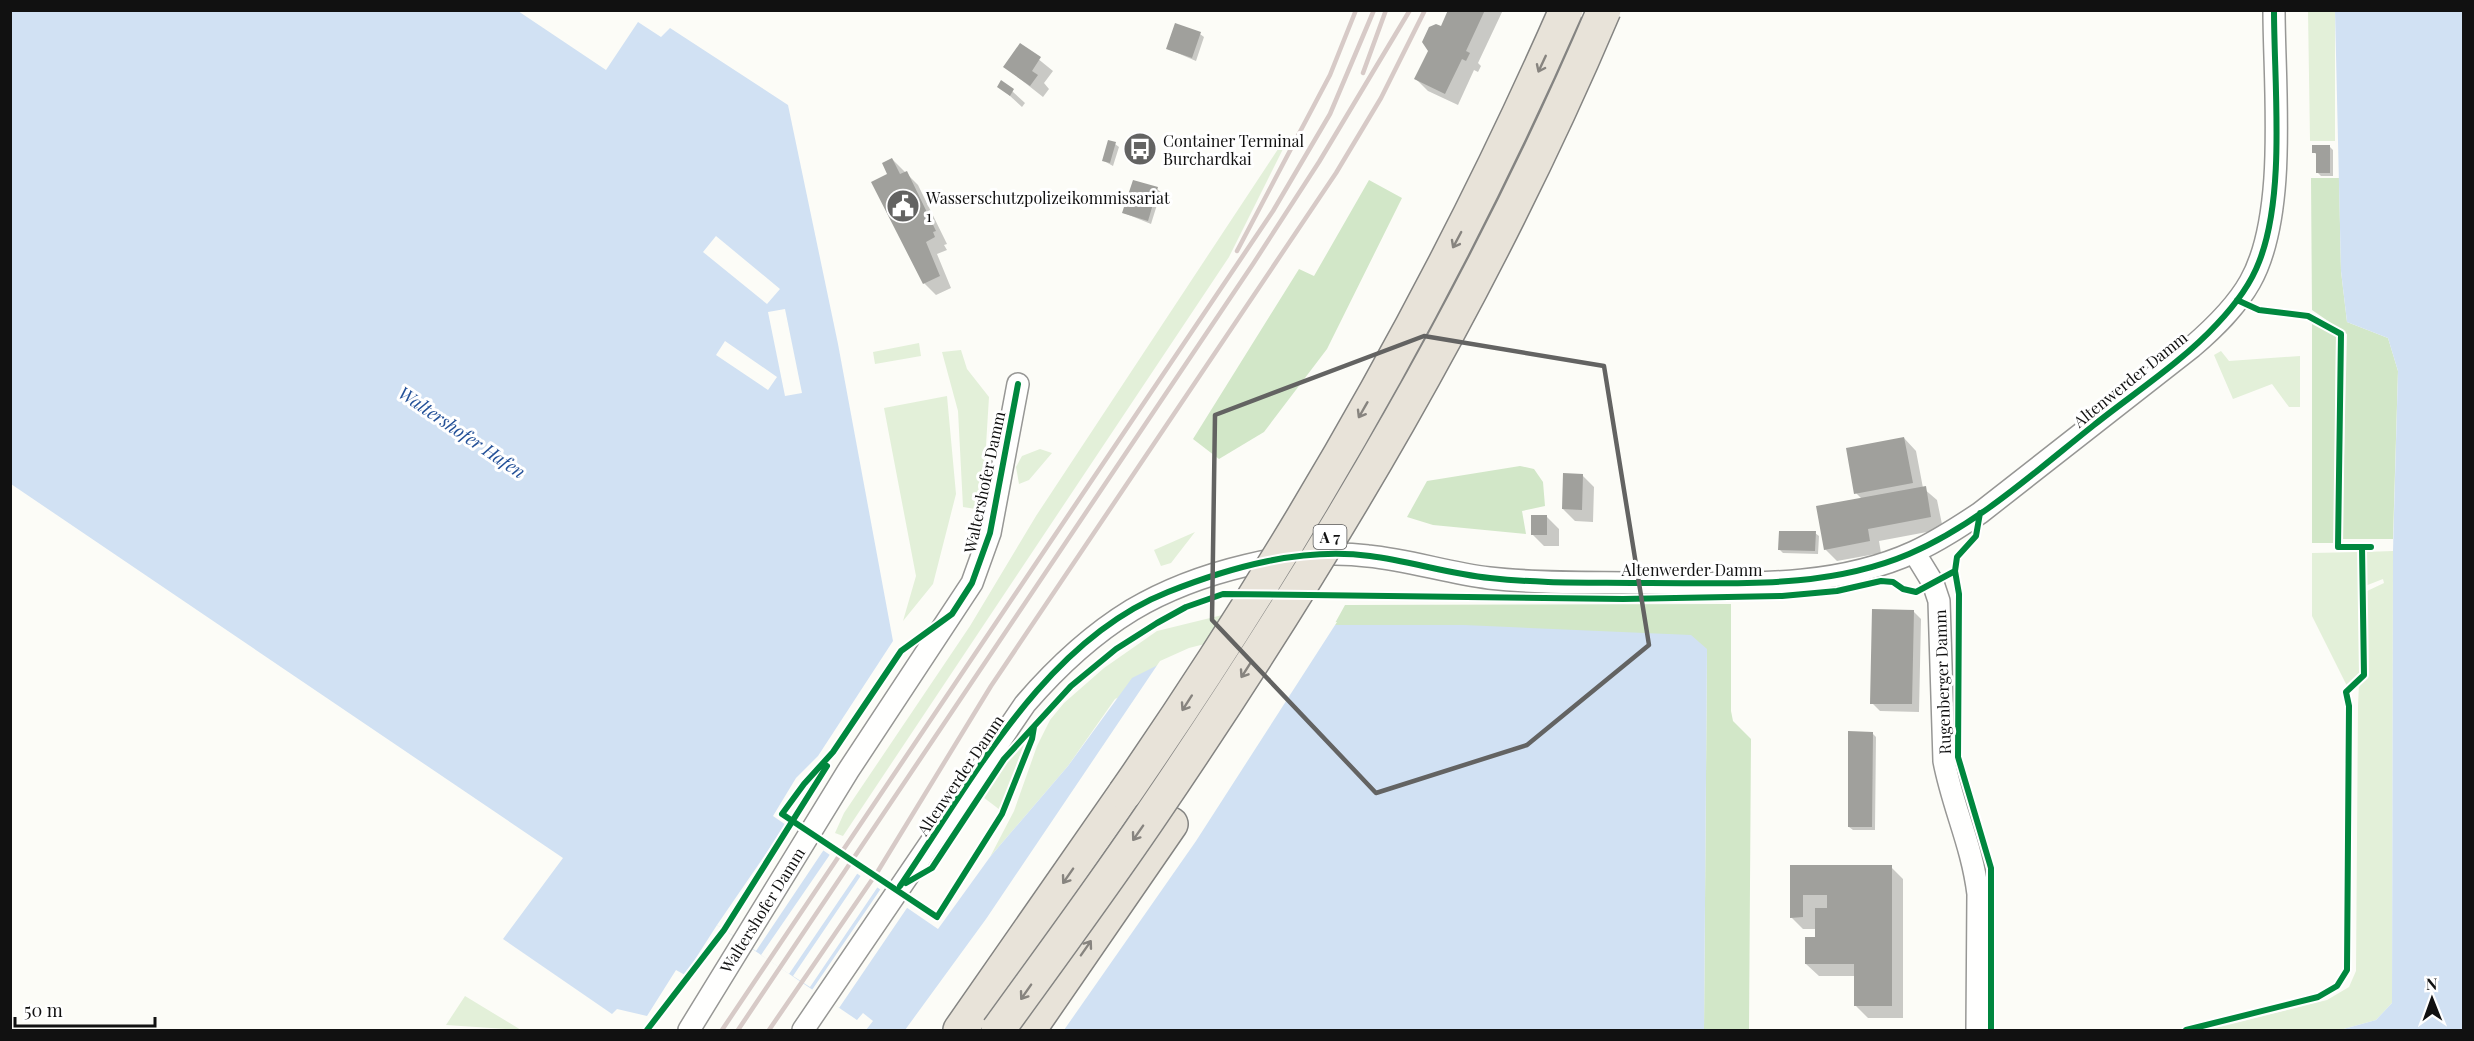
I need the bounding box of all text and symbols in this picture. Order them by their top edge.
one-way arrow [1536,54,1547,72]
place label: Container Terminal Burchardkai [1163,130,1305,169]
bus stop icon: Container Terminal Burchardkai [1122,131,1158,167]
place label: Wasserschutzpolizeikommissariat 1 [925,187,1170,226]
public building icon: Wasserschutzpolizeikommissariat 1 [885,188,921,224]
one-way arrow [1451,230,1462,248]
street label: Altenwerder Damm [2068,326,2191,432]
water label: Waltershofer Hafen [394,380,530,484]
one-way arrow [1357,401,1369,418]
street label: Waltershofer Damm [959,409,1009,556]
road number: A 7 [1314,525,1346,549]
street label: Altenwerder Damm [1621,559,1762,580]
street label: Rugenberger Damm [1929,609,1955,755]
one-way arrow [1240,662,1252,678]
one-way arrow [1180,694,1192,711]
street label: Altenwerder Damm [911,711,1008,840]
one-way arrow [1132,825,1145,841]
street label: Waltershofer Damm [714,843,809,978]
one-way arrow [1062,867,1074,884]
one-way arrow [1080,940,1092,956]
north arrow [2402,969,2462,1029]
text: N [2426,973,2438,994]
one-way arrow [1019,984,1032,1000]
scale bar [15,990,154,1028]
text: 50 m [24,998,63,1022]

